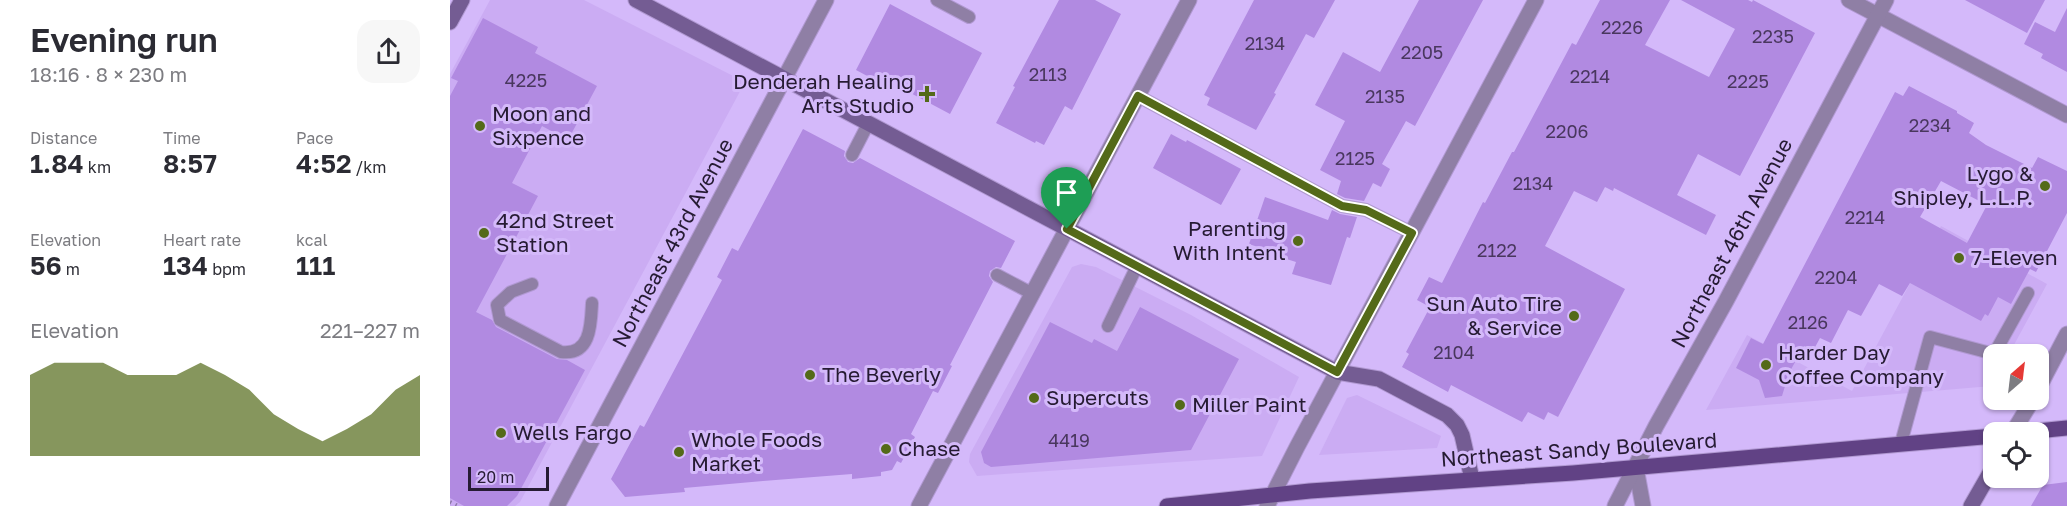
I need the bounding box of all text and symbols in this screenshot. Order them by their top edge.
house number: 2226 [1601,16,1643,38]
text: Evening run [30,20,218,59]
button: share [357,20,420,83]
house number: 2235 [1752,25,1794,47]
house number: 2134 [1245,32,1285,54]
house number: 2205 [1401,41,1443,63]
text: 18:16 · 8 × 230 m [30,62,187,86]
house number: 2113 [1029,63,1067,85]
house number: 2214 [1570,65,1610,87]
place label: Denderah Healing Arts Studio [733,68,914,118]
house number: 4225 [505,69,547,91]
house number: 2225 [1727,70,1769,92]
marker: Denderah Healing Arts Studio [918,85,936,103]
house number: 2135 [1365,85,1405,107]
place label: Moon and Sixpence [492,100,591,150]
house number: 2234 [1909,114,1951,136]
marker: Moon and Sixpence [473,119,487,133]
house number: 2206 [1546,120,1588,142]
text: Distance [30,128,97,148]
text: Time [163,128,201,148]
text: Pace [296,128,333,148]
street label: Northeast 46th Avenue [1665,133,1797,352]
street label: Northeast 43rd Avenue [606,134,738,351]
house number: 2125 [1335,147,1375,169]
text: 1.84 [30,148,84,179]
text: 8:57 [163,148,217,179]
text: 4:52 [296,148,352,179]
text: km [84,157,111,177]
text: /km [352,157,386,177]
place label: Lygo & Shipley, L.L.P. [1893,160,2033,210]
pin [1041,167,1092,229]
house number: 2134 [1513,172,1553,194]
icon: arrive [1050,176,1083,209]
marker: Lygo & Shipley, L.L.P. [2038,179,2052,193]
house number: 2214 [1845,206,1885,228]
place label: 42nd Street Station [496,207,614,257]
place label: Parenting With Intent [1173,215,1286,265]
marker: 42nd Street Station [477,226,491,240]
text: Elevation [30,230,101,250]
text: Heart rate [163,230,241,250]
text: kcal [296,230,328,250]
marker: Parenting With Intent [1291,234,1305,248]
house number: 2122 [1477,239,1517,261]
place label: 7-Eleven [1971,244,2058,270]
text: 56 [30,250,62,281]
text: 134 [163,250,208,281]
text: 111 [296,250,335,281]
marker: 7-Eleven [1952,251,1966,265]
text: m [62,259,80,279]
text: bpm [208,259,246,279]
house number: 2204 [1814,266,1858,288]
place label: Sun Auto Tire & Service [1426,290,1562,340]
marker: Sun Auto Tire & Service [1567,309,1581,323]
house number: 2126 [1788,311,1828,333]
text: Elevation [30,318,119,342]
text: 221–227 m [320,318,420,342]
place label: Harder Day Coffee Company [1778,339,1944,389]
house number: 2104 [1433,341,1475,363]
north arrow [1983,344,2049,410]
map controls [1983,344,2049,488]
marker: Harder Day Coffee Company [1759,358,1773,372]
place label: The Beverly [822,361,941,387]
marker: The Beverly [803,368,817,382]
place label: Supercuts [1046,384,1149,410]
marker: Supercuts [1027,391,1041,405]
place label: Miller Paint [1192,391,1307,417]
marker: Miller Paint [1173,398,1187,412]
place label: Wells Fargo [513,419,632,445]
button: locate [1983,422,2049,488]
marker: Wells Fargo [494,426,508,440]
place label: Whole Foods Market [691,426,822,476]
street label: Northeast Sandy Boulevard [1440,426,1718,472]
house number: 4419 [1048,429,1090,451]
place label: Chase [898,435,960,461]
marker: Chase [879,442,893,456]
marker: Whole Foods Market [672,445,686,459]
scale bar [468,464,549,492]
text: 20 m [477,467,514,487]

